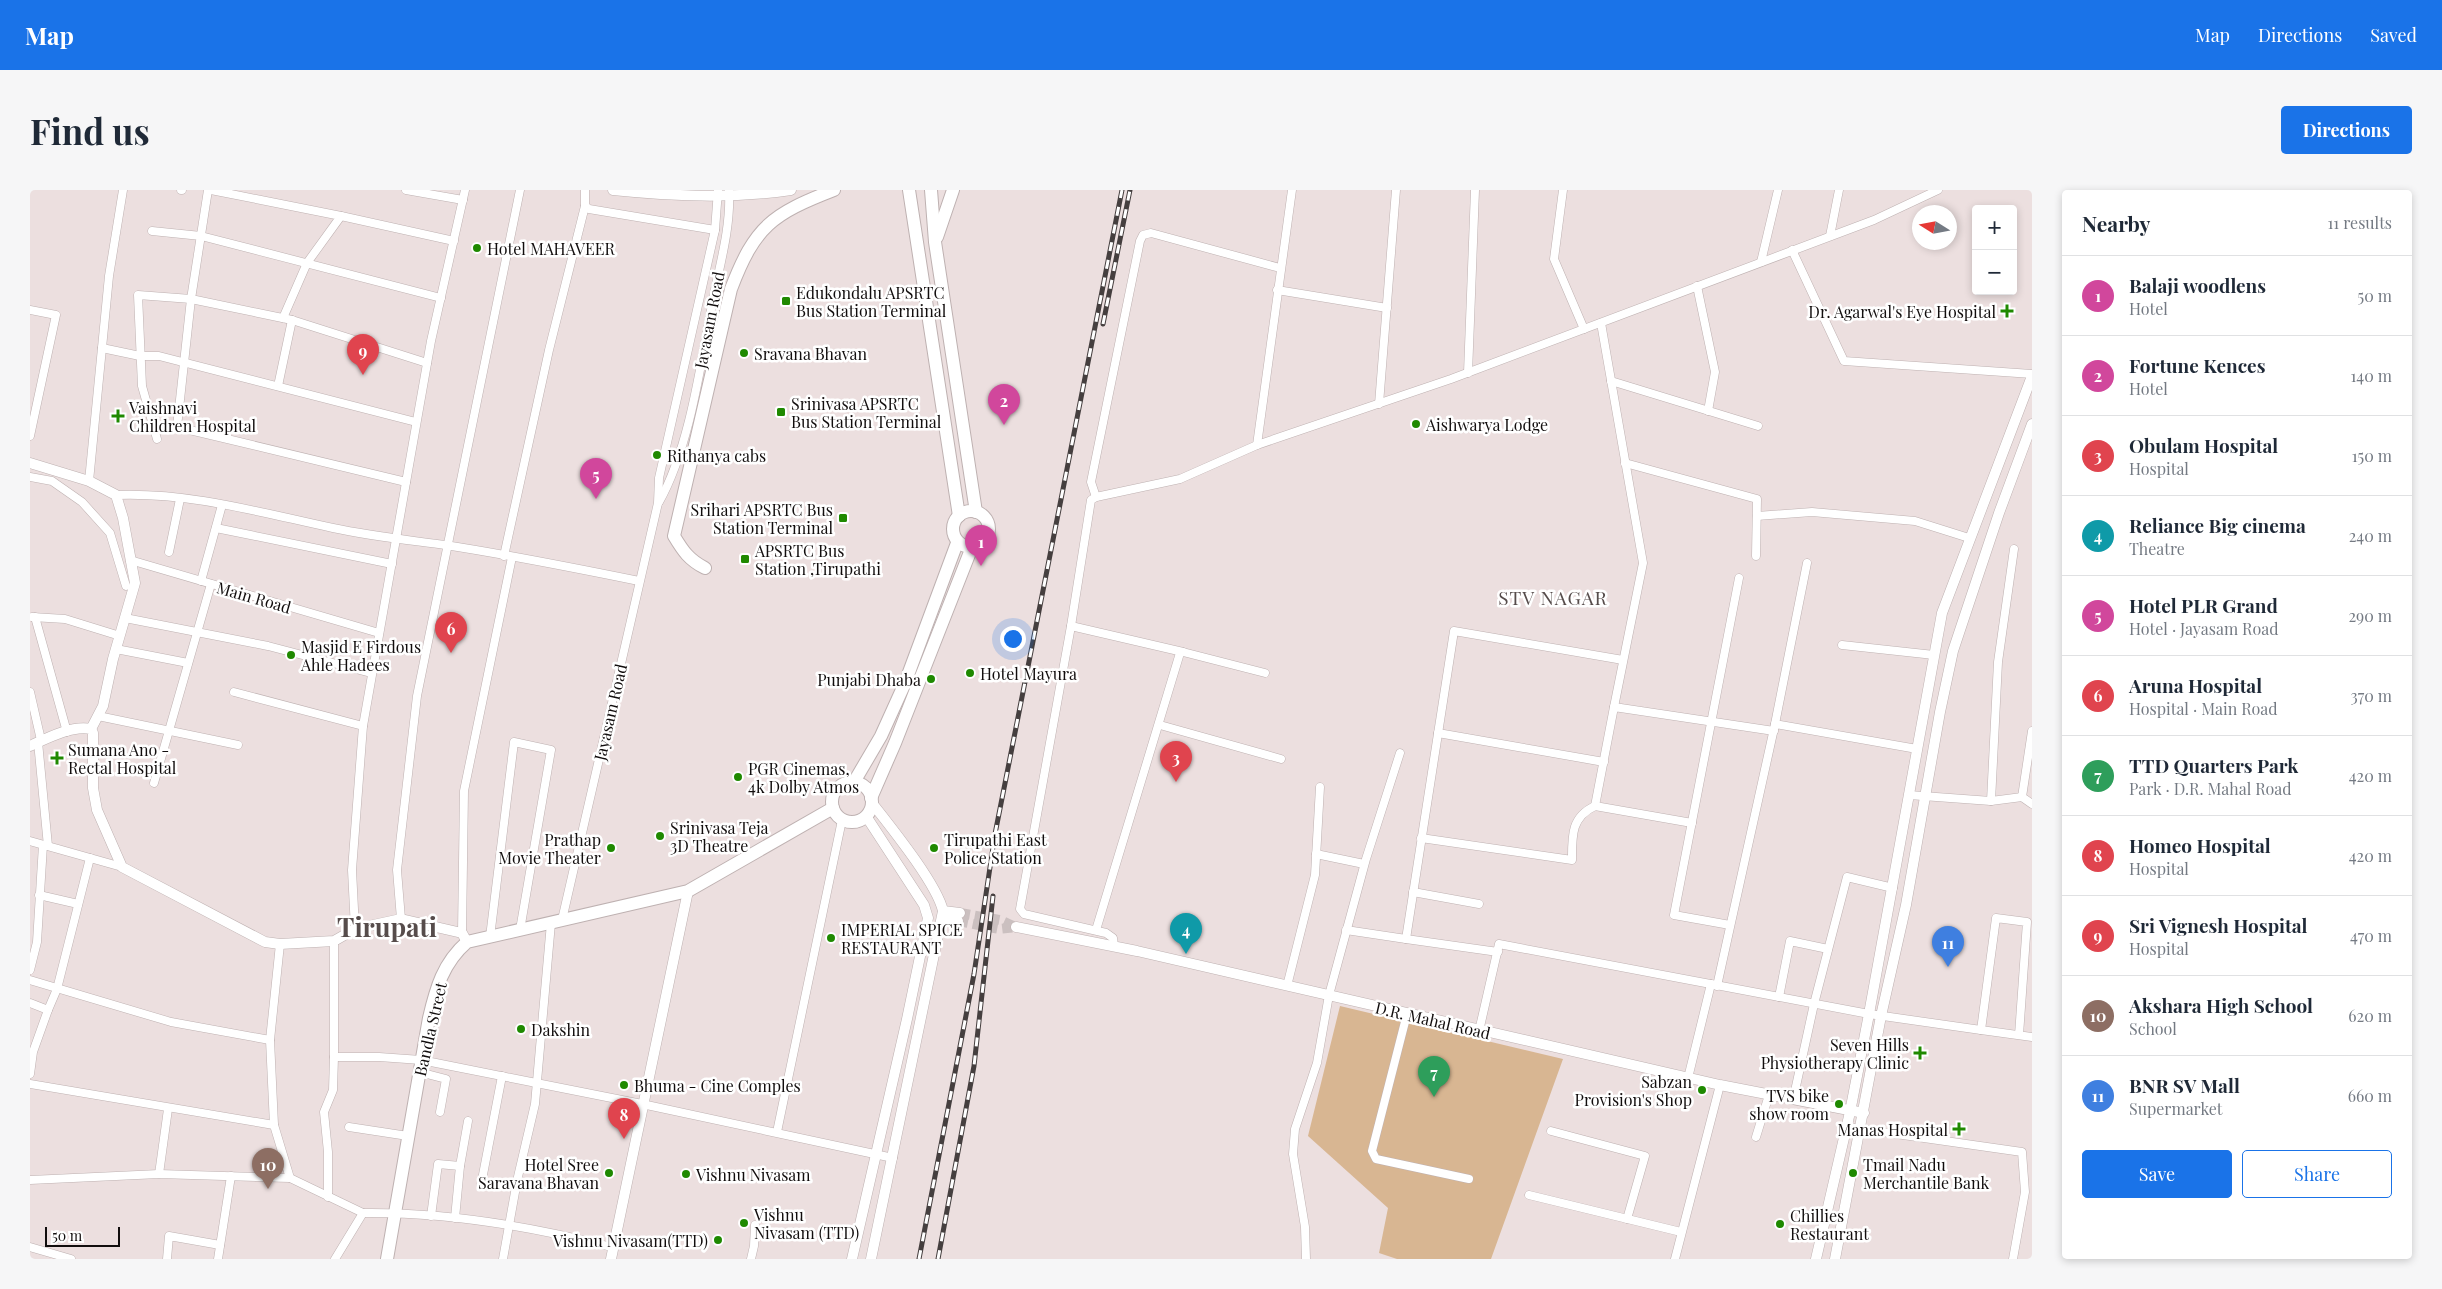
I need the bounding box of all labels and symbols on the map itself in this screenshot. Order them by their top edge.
north arrow [1912,205,1957,250]
place label: Hotel MAHAVEER [487,238,616,259]
marker: Hotel MAHAVEER [471,242,483,254]
street label: Jayasam Road [689,270,729,371]
place label: Edukondalu APSRTC Bus Station Terminal [796,282,947,321]
marker: Edukondalu APSRTC Bus Station Terminal [780,295,792,307]
place label: Dr. Agarwal's Eye Hospital [1808,301,1996,322]
marker: Dr. Agarwal's Eye Hospital [2000,304,2014,318]
pin: 9 [347,334,379,375]
place label: Sravana Bhavan [754,343,867,364]
marker: Sravana Bhavan [738,347,750,359]
pin: 2 [988,384,1020,425]
place label: Srinivasa APSRTC Bus Station Terminal [791,393,942,432]
place label: Vaishnavi Children Hospital [128,397,257,436]
marker: Srinivasa APSRTC Bus Station Terminal [775,406,787,418]
marker: Vaishnavi Children Hospital [111,409,125,423]
place label: Aishwarya Lodge [1425,414,1548,435]
marker: Aishwarya Lodge [1410,418,1422,430]
place label: Rithanya cabs [667,445,766,466]
marker: Rithanya cabs [651,449,663,461]
pin: 5 [580,458,612,499]
place label: Srihari APSRTC Bus Station Terminal [691,499,833,538]
marker: Srihari APSRTC Bus Station Terminal [837,512,849,524]
pin: 1 [965,525,997,566]
place label: APSRTC Bus Station ,Tirupathi [754,540,881,579]
marker: APSRTC Bus Station ,Tirupathi [739,553,751,565]
street label: Main Road [214,576,294,618]
district label: STV NAGAR [1498,584,1608,610]
pin: 6 [435,612,467,653]
your location [1000,626,1026,652]
place label: Masjid E Firdous Ahle Hadees [300,636,421,675]
marker: Masjid E Firdous Ahle Hadees [285,649,297,661]
street label: Jayasam Road [588,662,631,763]
place label: Hotel Mayura [980,663,1077,684]
marker: Hotel Mayura [964,667,976,679]
place label: Punjabi Dhaba [817,669,921,690]
marker: Punjabi Dhaba [925,673,937,685]
place label: Sumana Ano - Rectal Hospital [68,739,177,778]
pin: 3 [1160,741,1192,782]
marker: Sumana Ano - Rectal Hospital [50,751,64,765]
place label: PGR Cinemas, 4k Dolby Atmos [748,758,859,797]
marker: PGR Cinemas, 4k Dolby Atmos [732,771,744,783]
place label: Srinivasa Teja 3D Theatre [670,817,769,856]
place label: Prathap Movie Theater [498,829,601,868]
place label: Tirupathi East Police Station [944,829,1047,868]
marker: Srinivasa Teja 3D Theatre [654,830,666,842]
marker: Prathap Movie Theater [605,842,617,854]
marker: Tirupathi East Police Station [928,842,940,854]
district label: Tirupati [337,909,437,944]
pin: 4 [1170,913,1202,954]
place label: IMPERIAL SPICE RESTAURANT [841,919,962,958]
pin: 11 [1932,926,1964,967]
marker: IMPERIAL SPICE RESTAURANT [825,932,837,944]
street label: Bandla Street [409,980,451,1078]
street label: D.R. Mahal Road [1373,997,1493,1043]
place label: Dakshin [531,1019,591,1040]
marker: Dakshin [515,1023,527,1035]
place label: Seven Hills Physiotherapy Clinic [1761,1034,1909,1073]
marker: Seven Hills Physiotherapy Clinic [1913,1046,1927,1060]
pin: 7 [1418,1056,1450,1097]
place label: Sabzan Provision's Shop [1575,1071,1692,1110]
place label: Bhuma - Cine Comples [634,1075,801,1096]
marker: Bhuma - Cine Comples [618,1079,630,1091]
marker: Sabzan Provision's Shop [1696,1084,1708,1096]
place label: TVS bike show room [1749,1085,1829,1124]
pin: 8 [608,1098,640,1139]
marker: TVS bike show room [1833,1098,1845,1110]
place label: Manas Hospital [1838,1119,1948,1140]
marker: Manas Hospital [1952,1122,1966,1136]
pin: 10 [252,1148,284,1189]
place label: Hotel Sree Saravana Bhavan [478,1154,599,1193]
place label: Tmail Nadu Merchantile Bank [1863,1154,1990,1193]
place label: Vishnu Nivasam [695,1164,811,1185]
marker: Hotel Sree Saravana Bhavan [603,1167,615,1179]
marker: Tmail Nadu Merchantile Bank [1847,1167,1859,1179]
marker: Vishnu Nivasam [680,1168,692,1180]
place label: Vishnu Nivasam (TTD) [753,1204,859,1243]
place label: Chillies Restaurant [1790,1205,1869,1244]
marker: Vishnu Nivasam (TTD) [738,1217,750,1229]
marker: Chillies Restaurant [1774,1218,1786,1230]
scale bar [45,1224,120,1247]
place label: Vishnu Nivasam(TTD) [552,1230,708,1251]
marker: Vishnu Nivasam(TTD) [712,1234,724,1246]

